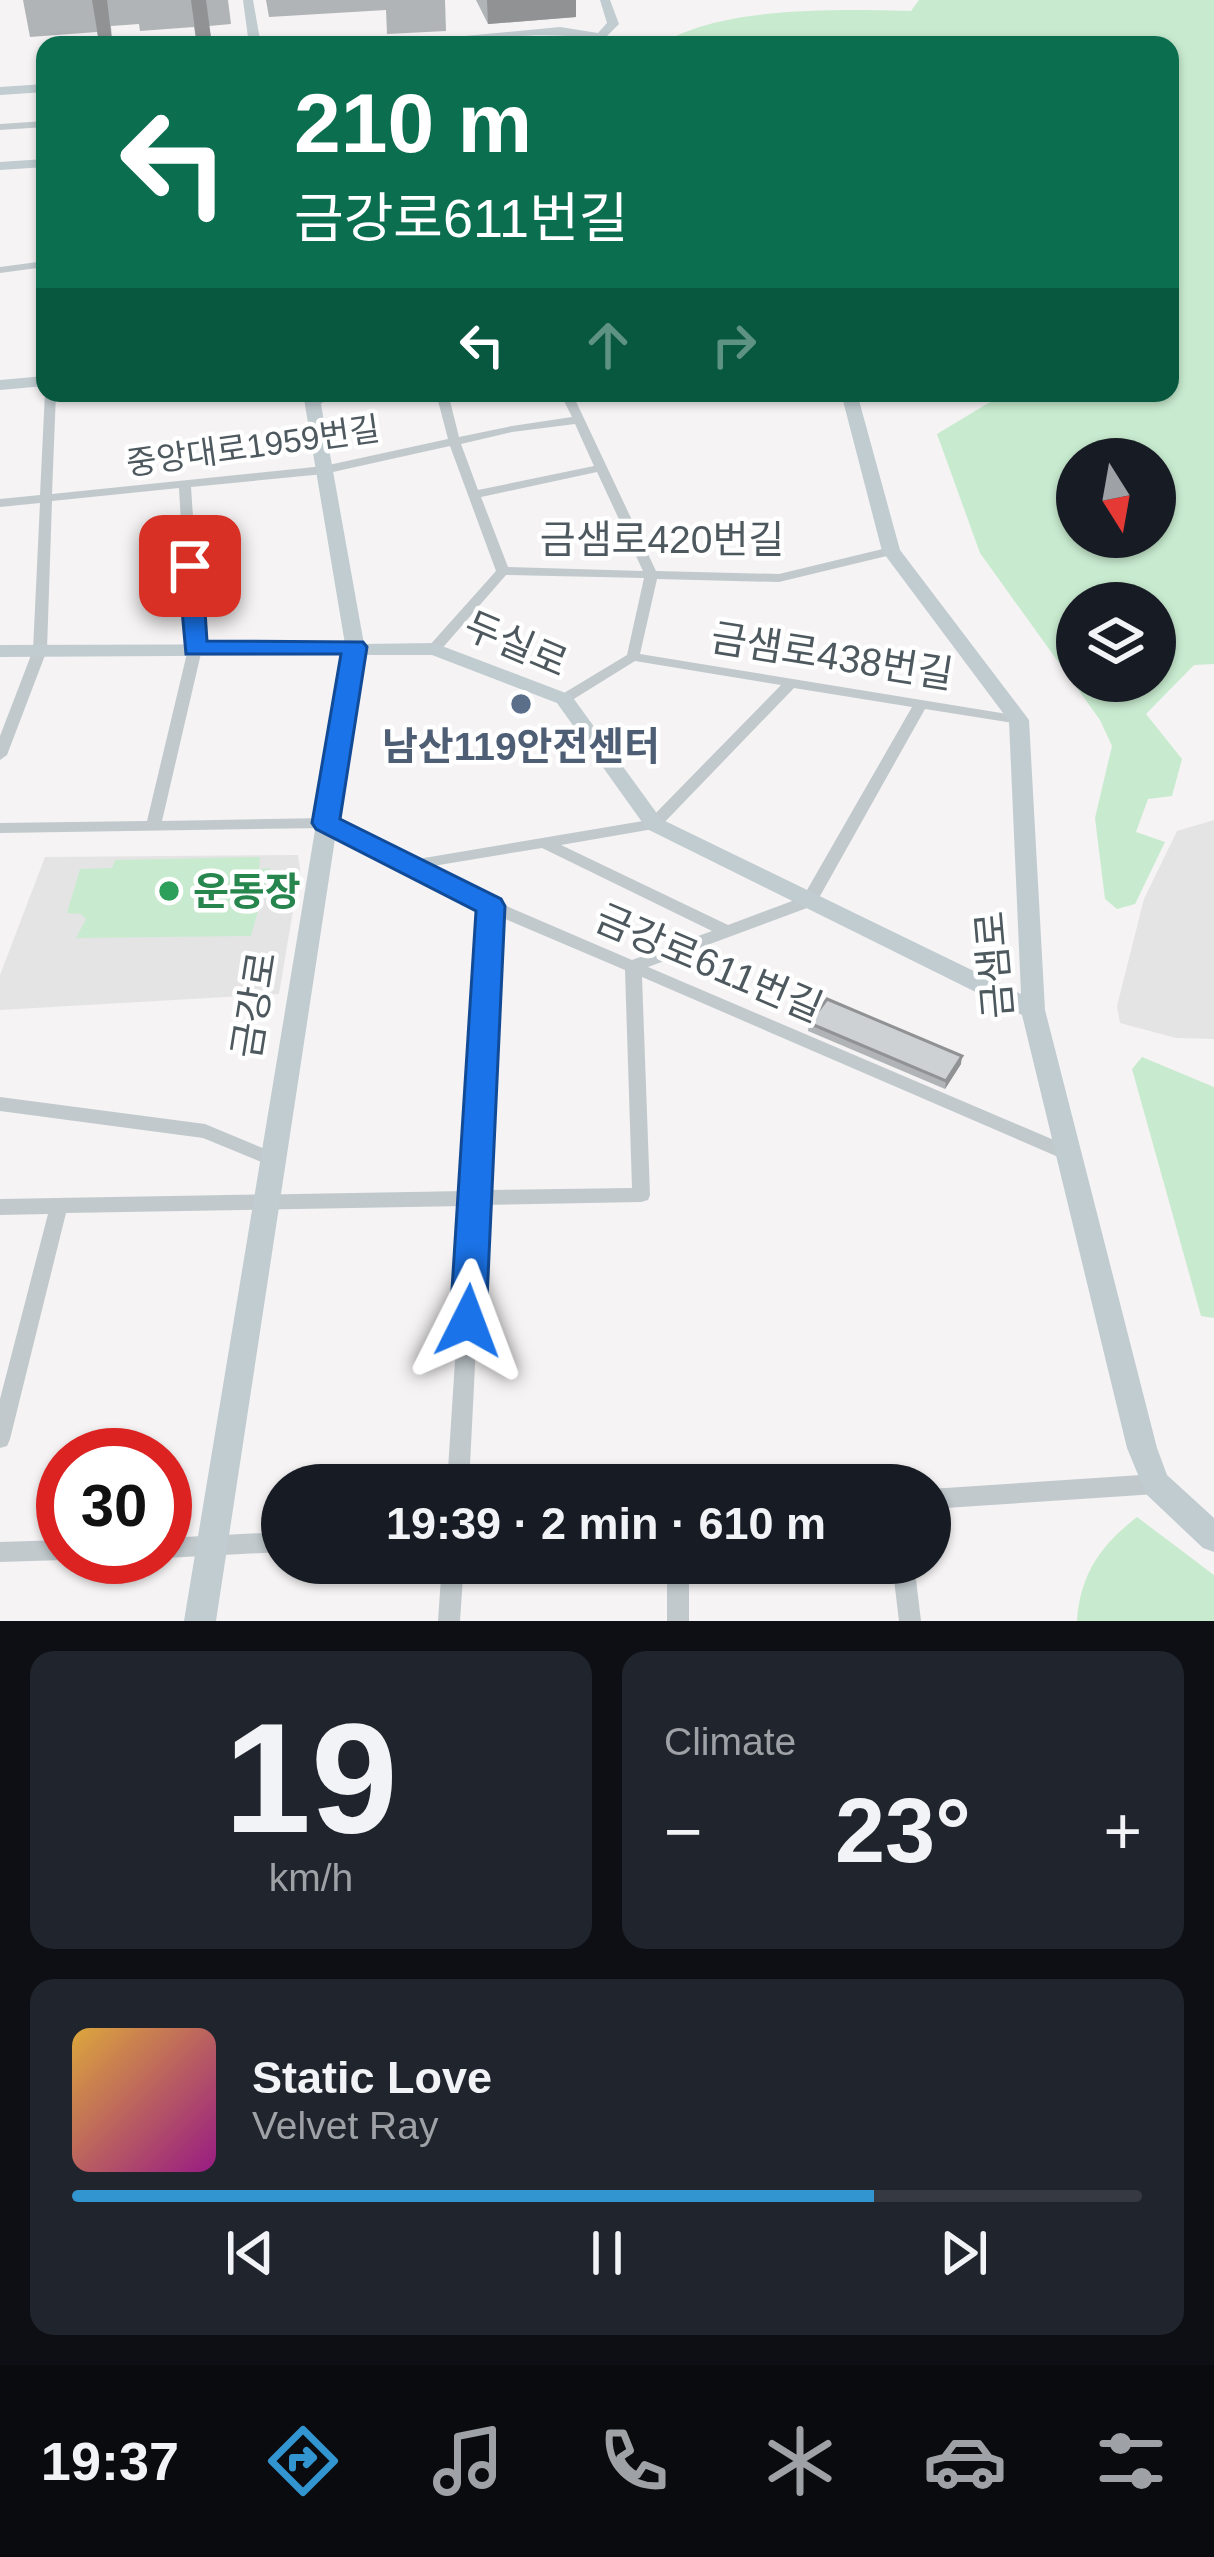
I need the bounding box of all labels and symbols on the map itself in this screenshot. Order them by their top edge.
street label: 중앙대로1959번길 [124,410,382,482]
north arrow [1056,438,1176,558]
pin [139,515,241,617]
street label: 금샘로420번길 [540,518,784,561]
street label: 두실로 [458,603,574,685]
street label: 금샘로438번길 [708,616,956,696]
marker: 남산119안전센터 [508,691,534,717]
place label: 남산119안전센터 [382,725,660,768]
place label: 운동장 [193,870,301,913]
marker: 운동장 [156,878,182,904]
street label: 금강로611번길 [589,896,829,1030]
street label: 금샘로 [968,910,1020,1020]
street label: 금강로 [224,948,284,1062]
position arrow [405,1258,531,1384]
speed limit sign: 30 [36,1428,192,1584]

